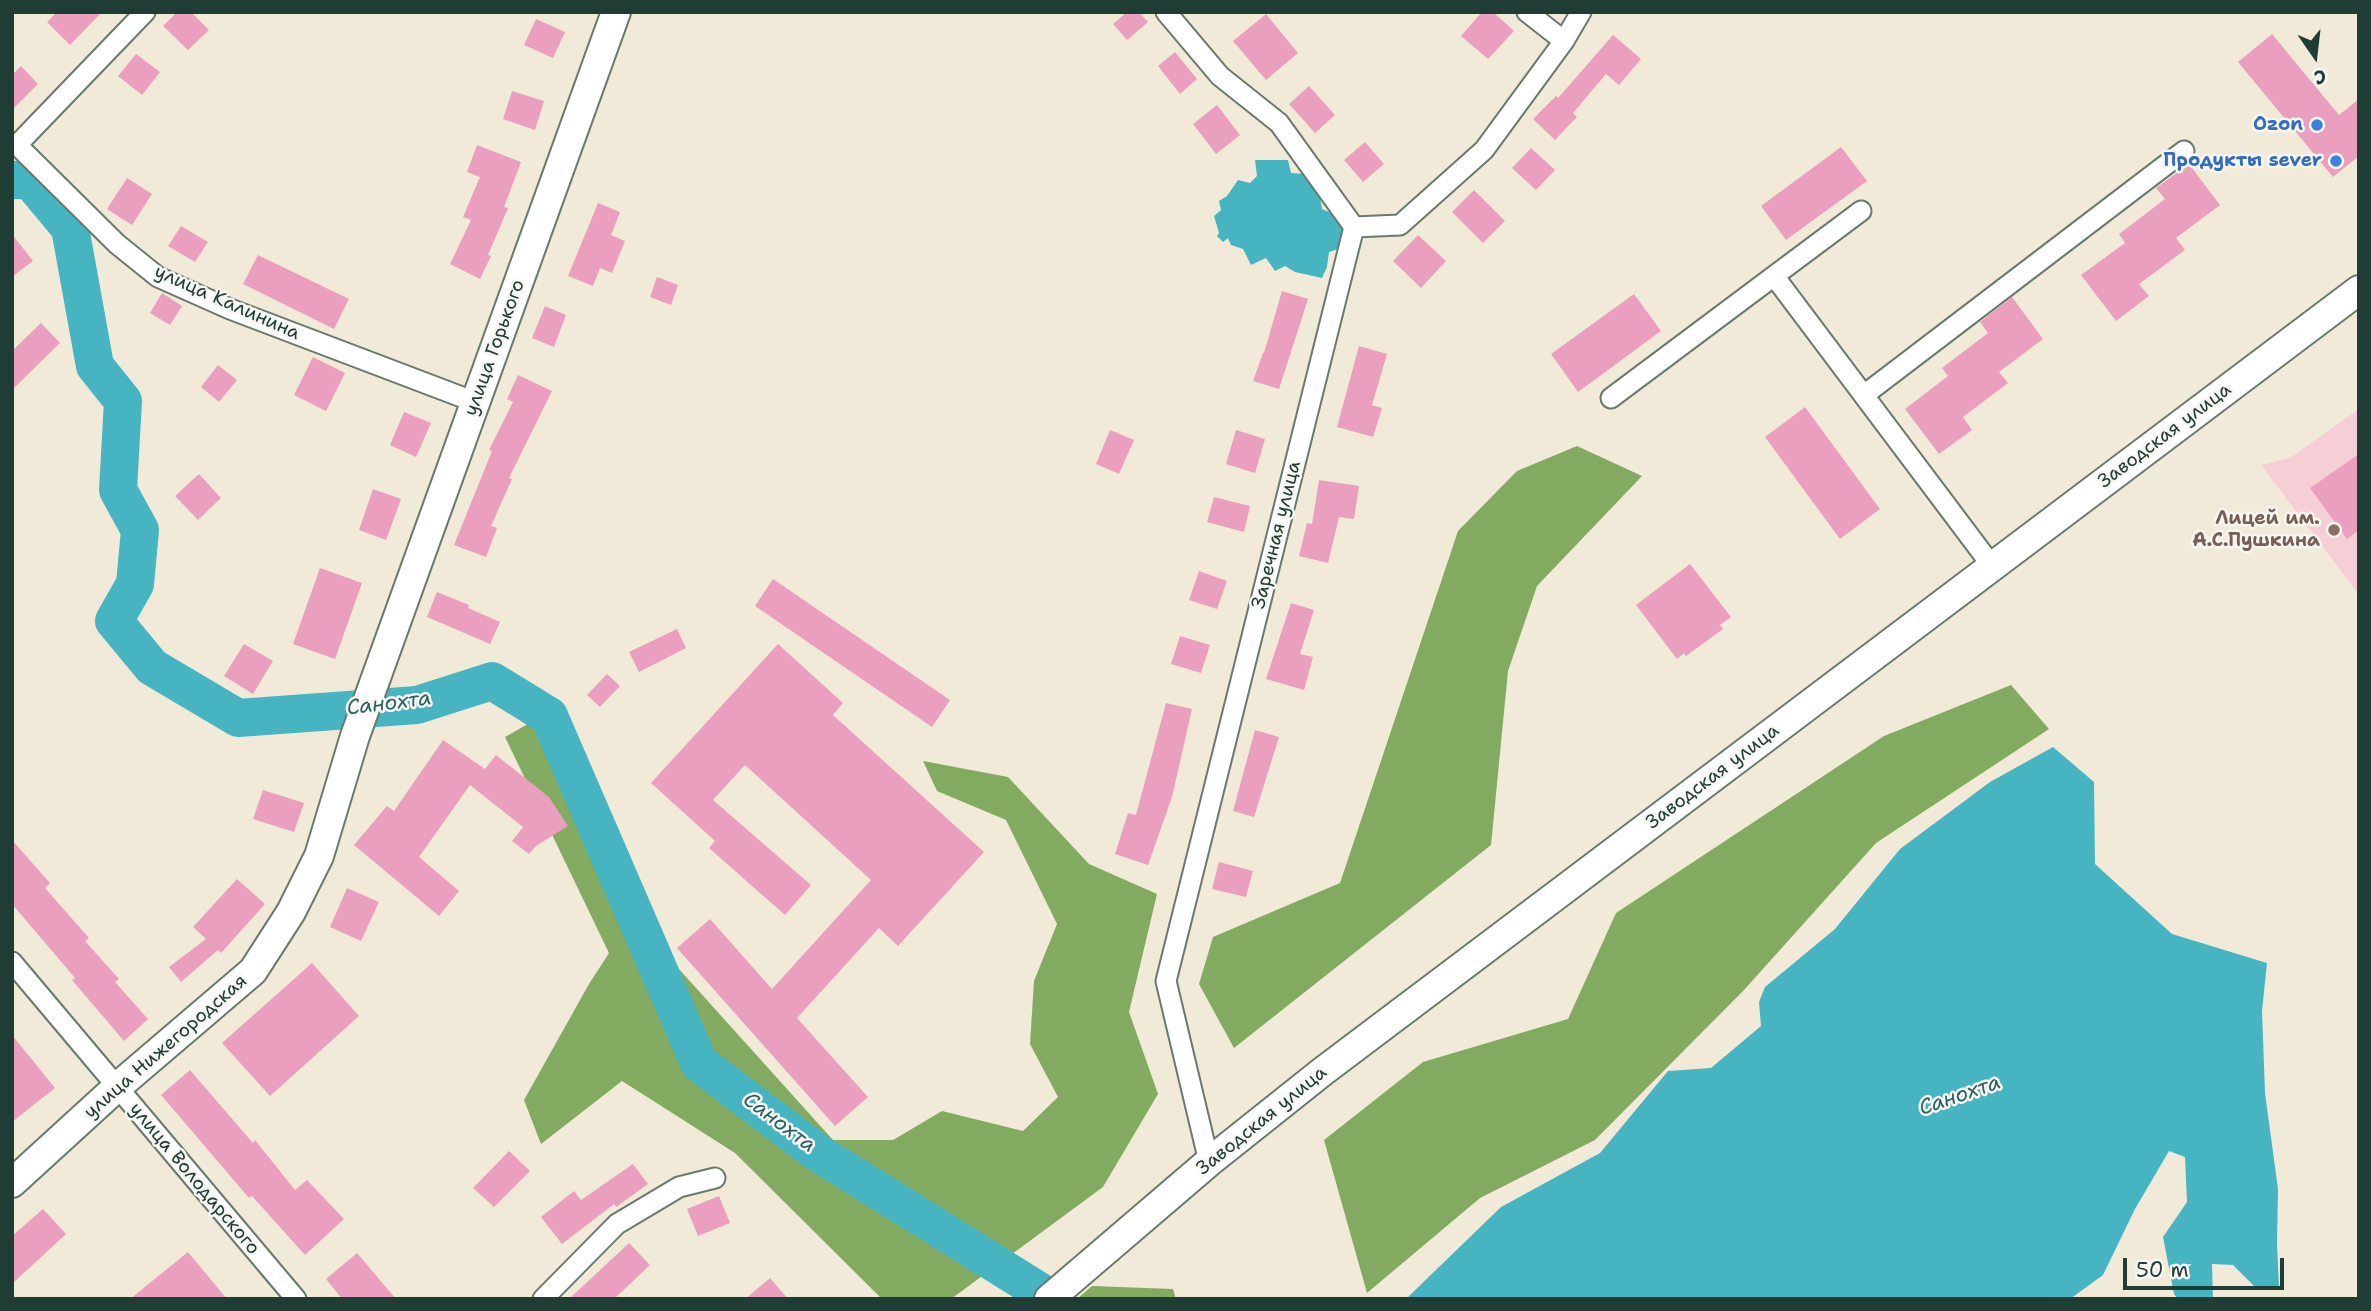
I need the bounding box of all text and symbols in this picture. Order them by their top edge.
north arrow [2280,21,2350,91]
text: С [2312,63,2329,90]
place label: Ozon [2253,114,2303,136]
marker: Ozon [2309,117,2325,133]
place label: Продукты sever [2163,150,2322,172]
marker: Продукты sever [2328,153,2344,169]
street label: улица Калинина [151,261,303,345]
street label: улица Горького [460,277,530,419]
street label: Заводская улица [2094,378,2236,494]
street label: Заречная улица [1248,459,1306,611]
place label: Лицей им. А.С.Пушкина [2192,508,2320,552]
marker: Лицей им. А.С.Пушкина [2326,522,2342,538]
water label: Санохта [345,686,433,722]
street label: Заводская улица [1642,719,1784,835]
street label: улица Нижегородская [80,970,252,1124]
street label: Заводская улица [1192,1061,1332,1181]
water label: Санохта [1916,1070,2004,1122]
water label: Санохта [738,1087,820,1159]
street label: улица Володарского [124,1098,264,1260]
scale bar [2126,1244,2287,1288]
text: 50 m [2136,1256,2189,1284]

